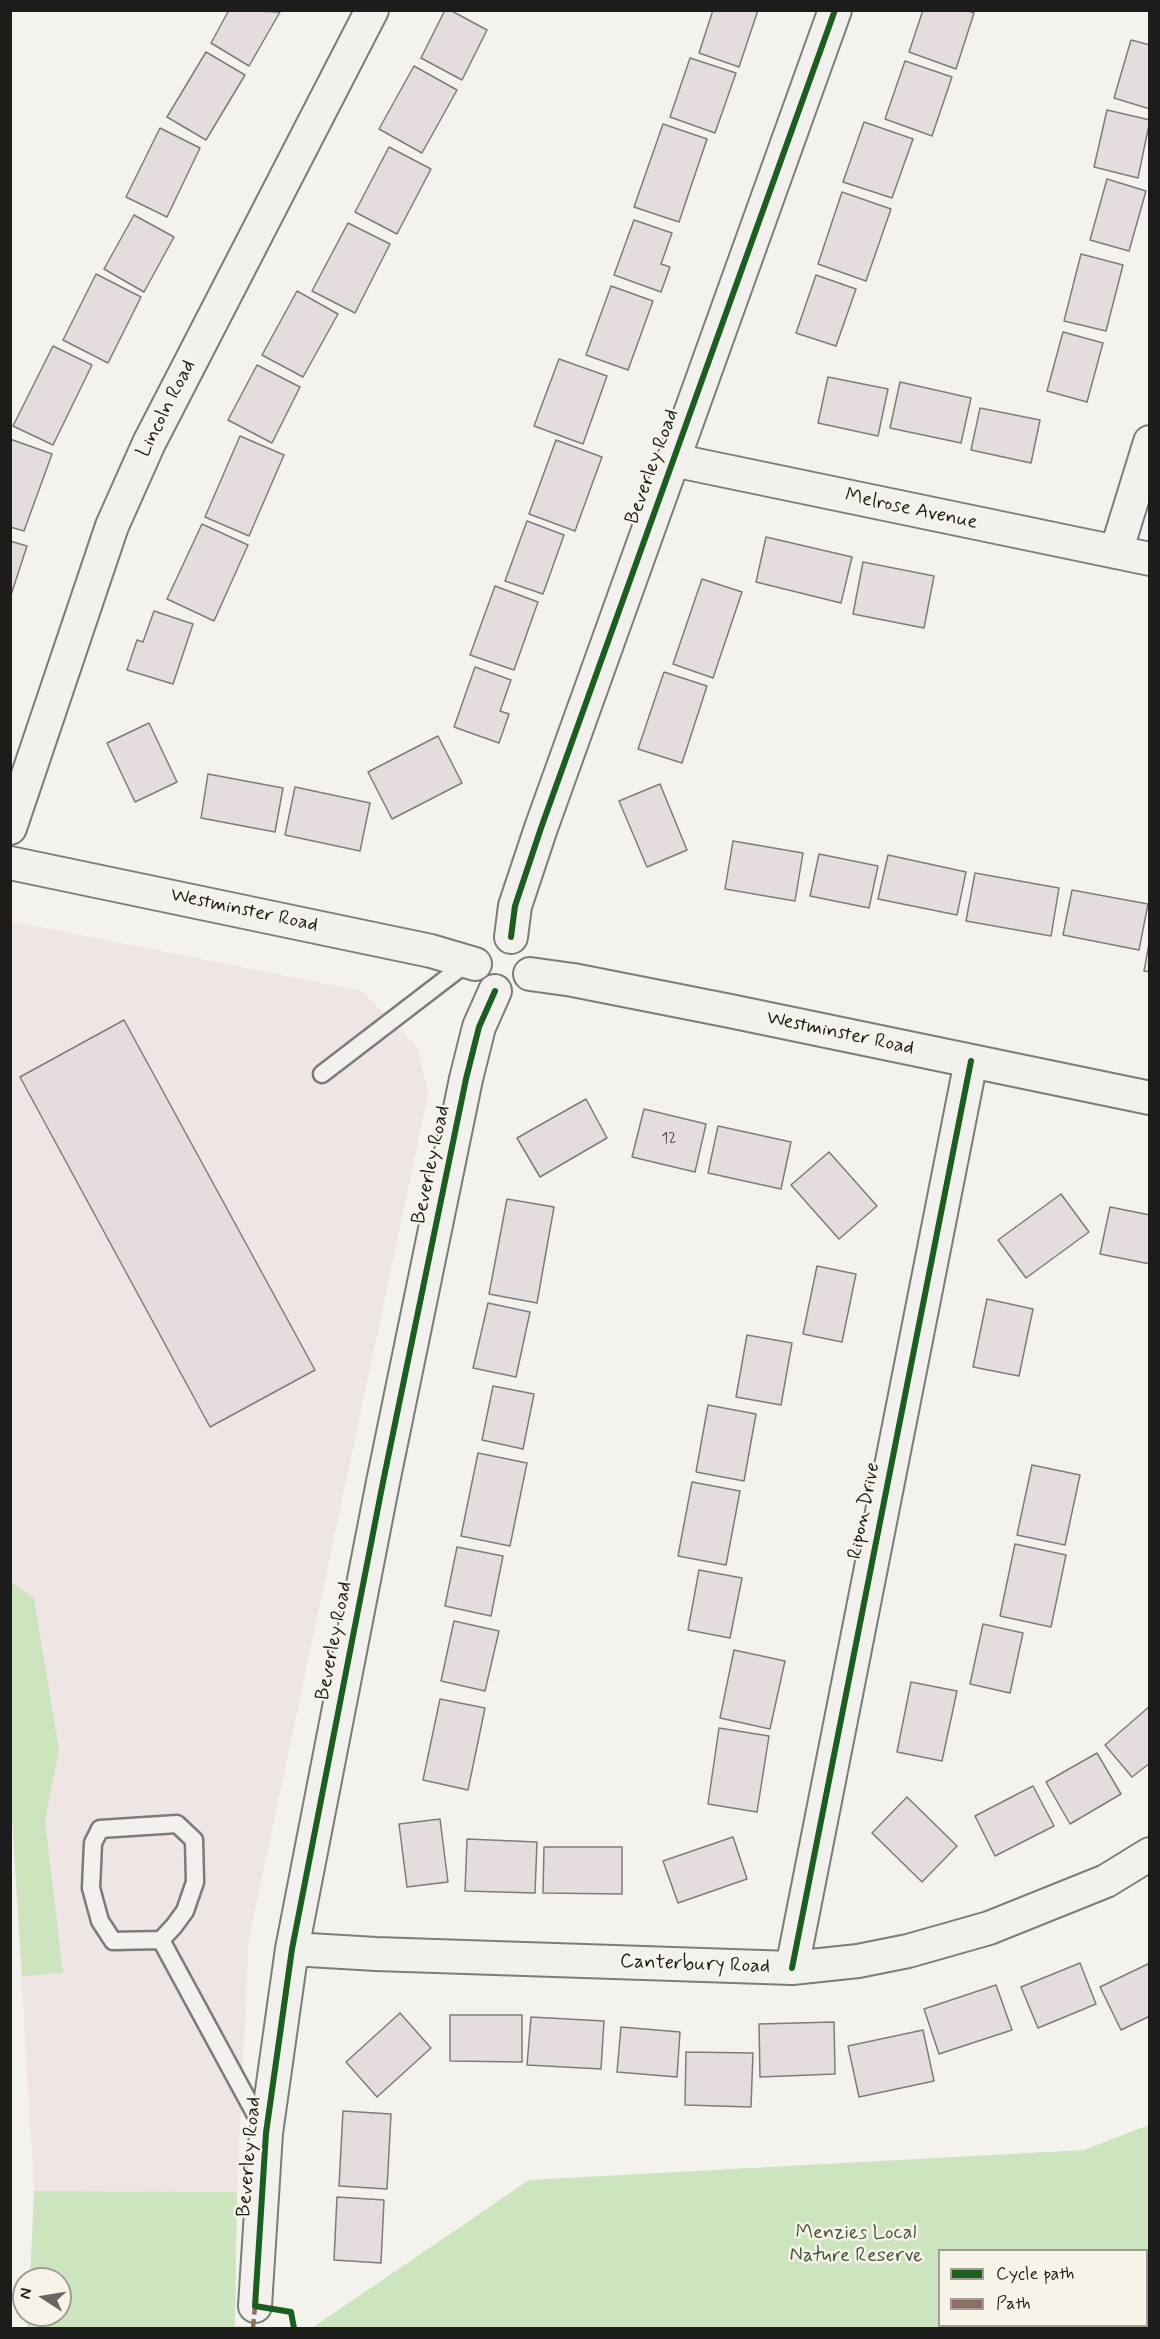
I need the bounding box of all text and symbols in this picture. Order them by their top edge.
street label: Lincoln Road [132,356,202,462]
street label: Beverley Road [621,406,685,528]
street label: Melrose Avenue [843,484,979,536]
street label: Westminster Road [168,884,320,938]
street label: Westminster Road [764,1007,916,1061]
street label: Beverley Road [408,1104,456,1226]
house number: 12 [661,1130,677,1150]
street label: Ripon Drive [844,1461,886,1561]
street label: Beverley Road [312,1580,358,1702]
street label: Canterbury Road [620,1950,770,1980]
street label: Beverley Road [233,2096,267,2218]
park label: Menzies Local Nature Reserve [790,2222,922,2269]
legend [938,2249,1148,2327]
text: Cycle path [996,2262,1074,2286]
north arrow [12,2267,72,2327]
text: N [14,2286,37,2301]
text: Path [996,2292,1031,2316]

